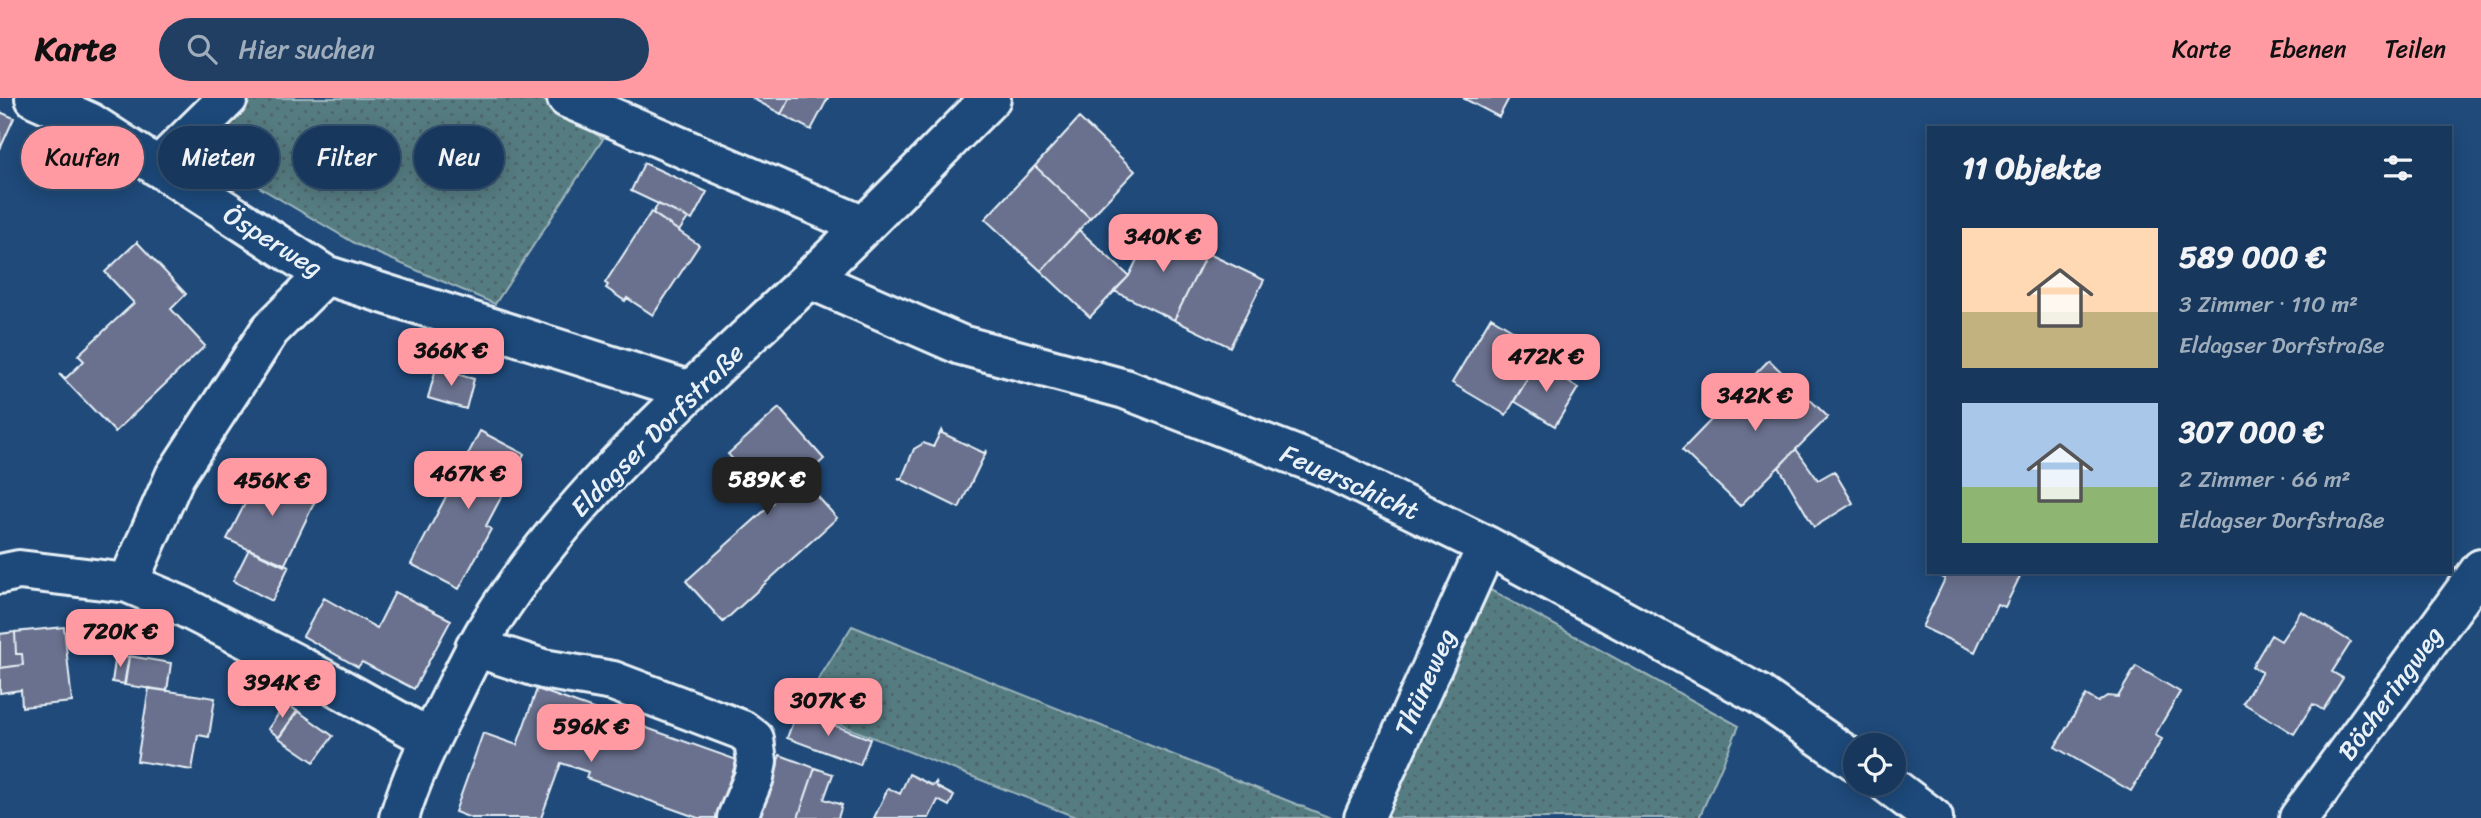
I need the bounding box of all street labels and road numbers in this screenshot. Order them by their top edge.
street label: Ösperweg [214,192,332,290]
street label: Eldagser Dorfstraße [559,332,755,528]
street label: Feuerschicht [1273,431,1427,533]
street label: Böcheringweg [2325,615,2455,771]
street label: Thüneweg [1381,621,1469,743]

